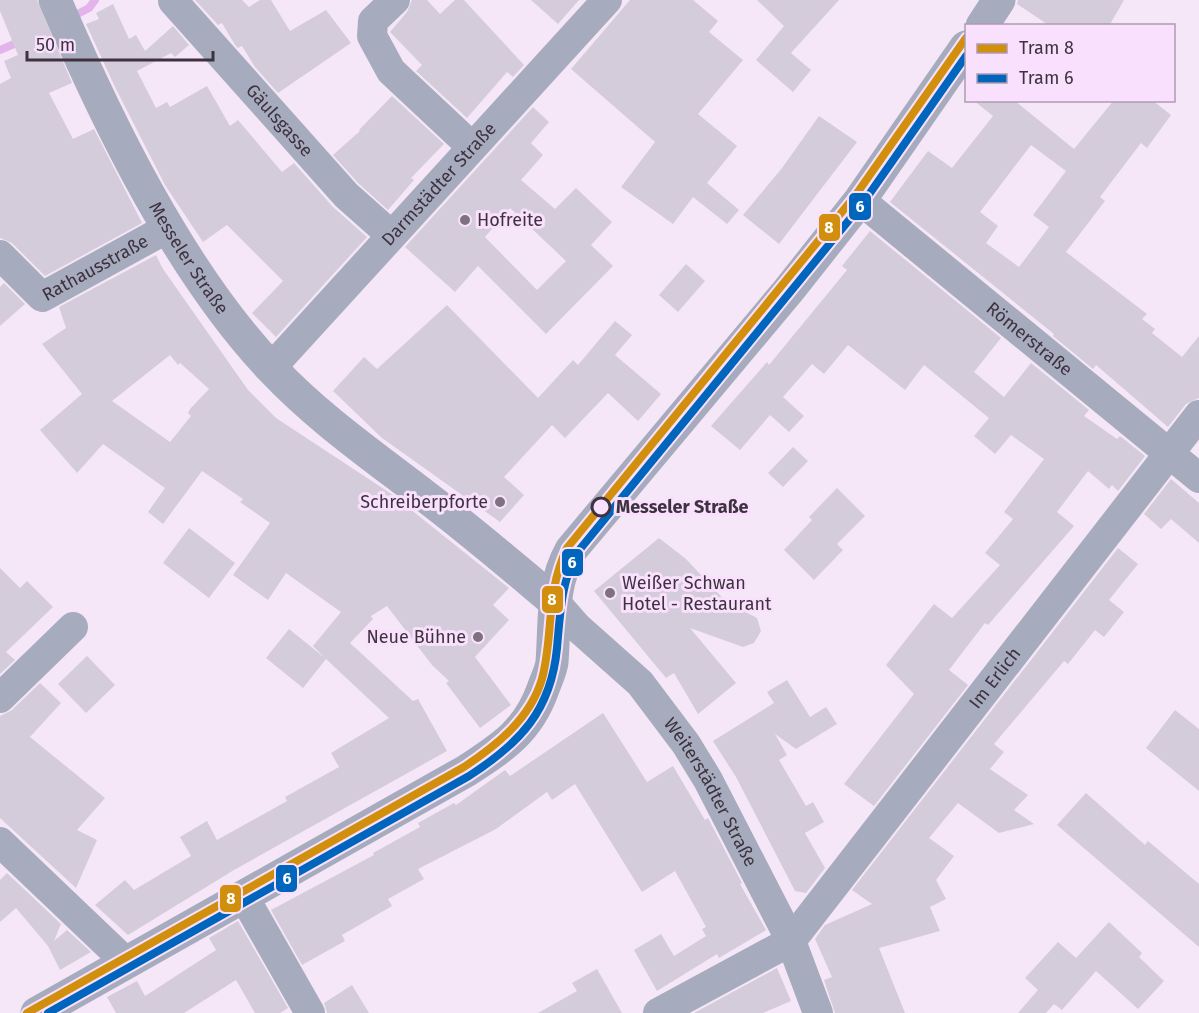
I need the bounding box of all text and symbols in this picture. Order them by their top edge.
scale bar [27,24,213,62]
legend [965,24,1175,102]
text: 50 m [36,34,75,56]
text: Tram 8 [1019,37,1074,59]
text: Tram 6 [1019,67,1074,89]
street label: Gäulsgasse [241,79,318,161]
street label: Darmstädter Straße [377,118,501,250]
line badge: 6 [848,192,872,221]
text: 6 [855,197,865,216]
street label: Messeler Straße [144,198,233,319]
place label: Hofreite [477,209,543,231]
marker: Hofreite [458,213,472,227]
line badge: 8 [818,213,841,242]
text: 8 [824,218,834,237]
street label: Rathausstraße [38,230,152,306]
street label: Römerstraße [982,297,1077,381]
place label: Schreiberpforte [360,491,488,513]
marker: Schreiberpforte [493,495,507,509]
place label: Messeler Straße [616,496,749,518]
marker: Messeler Straße [591,497,611,517]
line badge: 6 [561,548,584,577]
text: 6 [567,553,577,572]
place label: Weißer Schwan Hotel - Restaurant [622,572,772,615]
line badge: 8 [541,585,564,614]
marker: Weißer Schwan Hotel - Restaurant [603,586,617,600]
text: 8 [547,590,557,609]
place label: Neue Bühne [367,626,466,648]
marker: Neue Bühne [471,630,485,644]
street label: Im Erlich [964,643,1026,713]
street label: Weiterstädter Straße [659,713,762,870]
line badge: 6 [275,864,298,893]
text: 6 [282,869,292,888]
line badge: 8 [219,884,242,913]
text: 8 [226,889,236,908]

